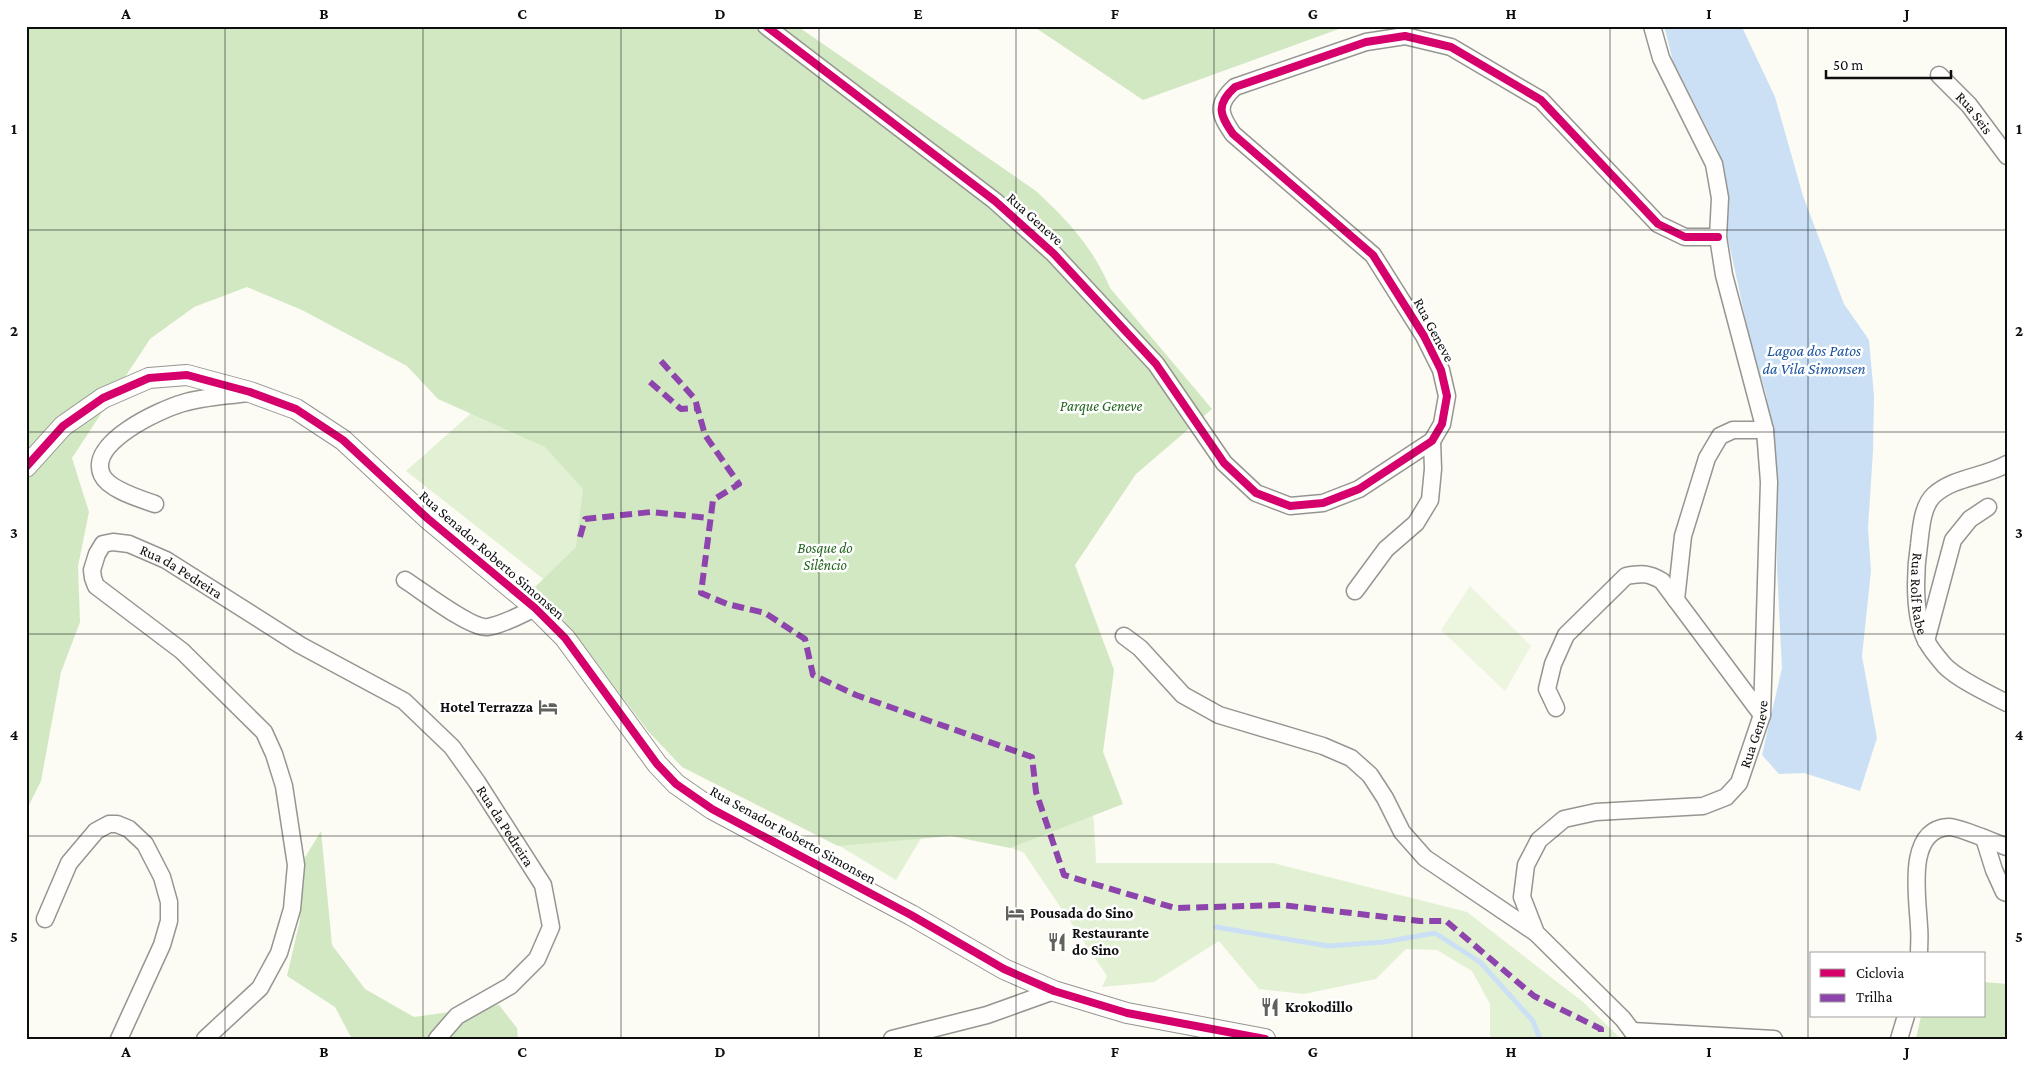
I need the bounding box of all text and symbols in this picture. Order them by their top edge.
text: A [120,5,131,22]
text: B [319,5,329,22]
text: C [517,5,527,22]
text: D [714,5,726,22]
text: E [913,5,923,22]
text: F [1111,5,1120,22]
text: G [1308,5,1318,22]
text: H [1506,5,1517,22]
text: I [1706,5,1712,22]
text: J [1902,5,1910,22]
scale bar [1826,48,1950,80]
text: 50 m [1833,57,1863,73]
street label: Rua Seis [1953,89,1996,137]
text: 1 [11,120,17,137]
text: 1 [2016,120,2022,137]
street label: Rua Geneve [1004,190,1067,249]
street label: Rua Geneve [1411,295,1458,365]
text: 2 [10,322,18,339]
text: 2 [2015,322,2023,339]
water label: Lagoa dos Patos da Vila Simonsen [1762,342,1866,377]
park label: Parque Geneve [1060,398,1142,415]
street label: Rua Senador Roberto Simonsen [416,488,568,622]
text: 3 [10,524,18,541]
text: 3 [2015,524,2023,541]
park label: Bosque do Silêncio [797,540,853,573]
street label: Rua da Pedreira [137,542,225,602]
street label: Rua Rolf Rabe [1908,552,1931,637]
hotel icon: Hotel Terrazza [537,696,559,718]
place label: Hotel Terrazza [440,699,534,715]
street label: Rua Geneve [1737,700,1770,770]
text: 4 [10,726,19,743]
text: 4 [2015,726,2024,743]
street label: Rua da Pedreira [474,783,537,870]
street label: Rua Senador Roberto Simonsen [707,783,879,887]
hotel icon: Pousada do Sino [1004,902,1026,924]
place label: Pousada do Sino [1030,905,1134,921]
place label: Restaurante do Sino [1072,925,1149,958]
text: 5 [10,928,18,945]
text: 5 [2015,928,2023,945]
restaurant icon: Restaurante do Sino [1046,931,1068,953]
legend [1810,952,1986,1018]
text: Ciclovia [1856,965,1904,981]
text: Trilha [1856,989,1892,1005]
restaurant icon: Krokodillo [1259,996,1281,1018]
place label: Krokodillo [1285,999,1353,1015]
text: A [120,1043,131,1060]
text: B [319,1043,329,1060]
text: C [517,1043,527,1060]
text: D [714,1043,726,1060]
text: E [913,1043,923,1060]
text: F [1111,1043,1120,1060]
text: G [1308,1043,1318,1060]
text: H [1506,1043,1517,1060]
text: I [1706,1043,1712,1060]
text: J [1902,1043,1910,1060]

